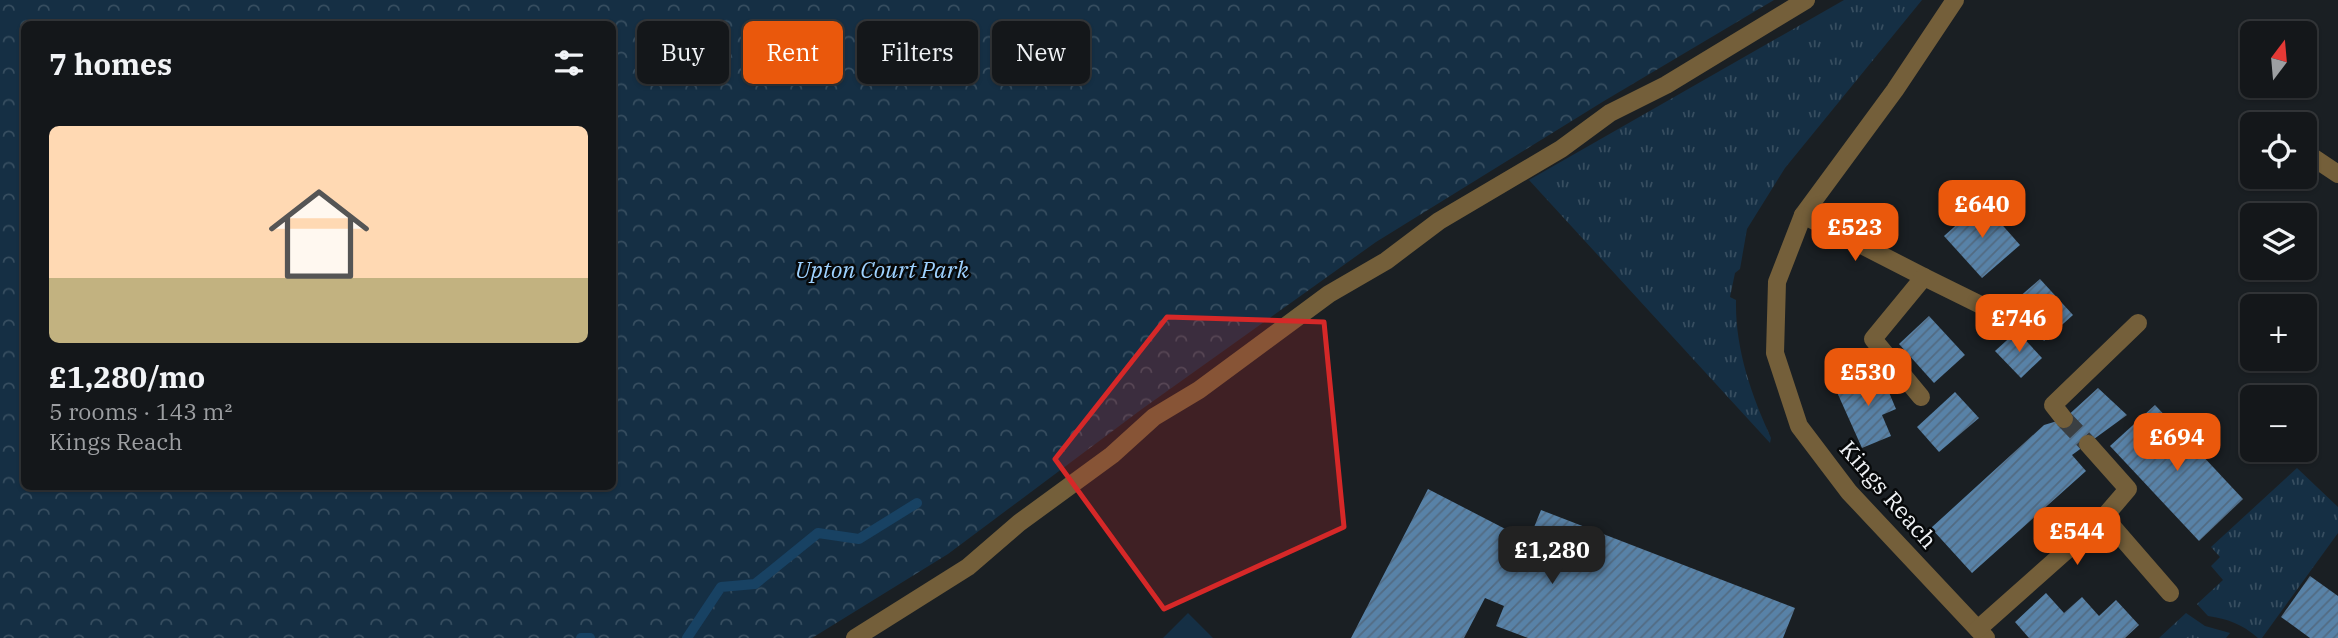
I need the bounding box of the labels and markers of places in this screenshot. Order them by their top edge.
pin: £640 [1941,180,2023,240]
pin: £523 [1814,204,1896,263]
pin: £746 [1978,294,2060,354]
pin: £530 [1827,348,1909,408]
pin: £694 [2136,414,2218,473]
pin: £544 [2036,508,2118,567]
pin: £1,280 [1495,526,1609,586]

